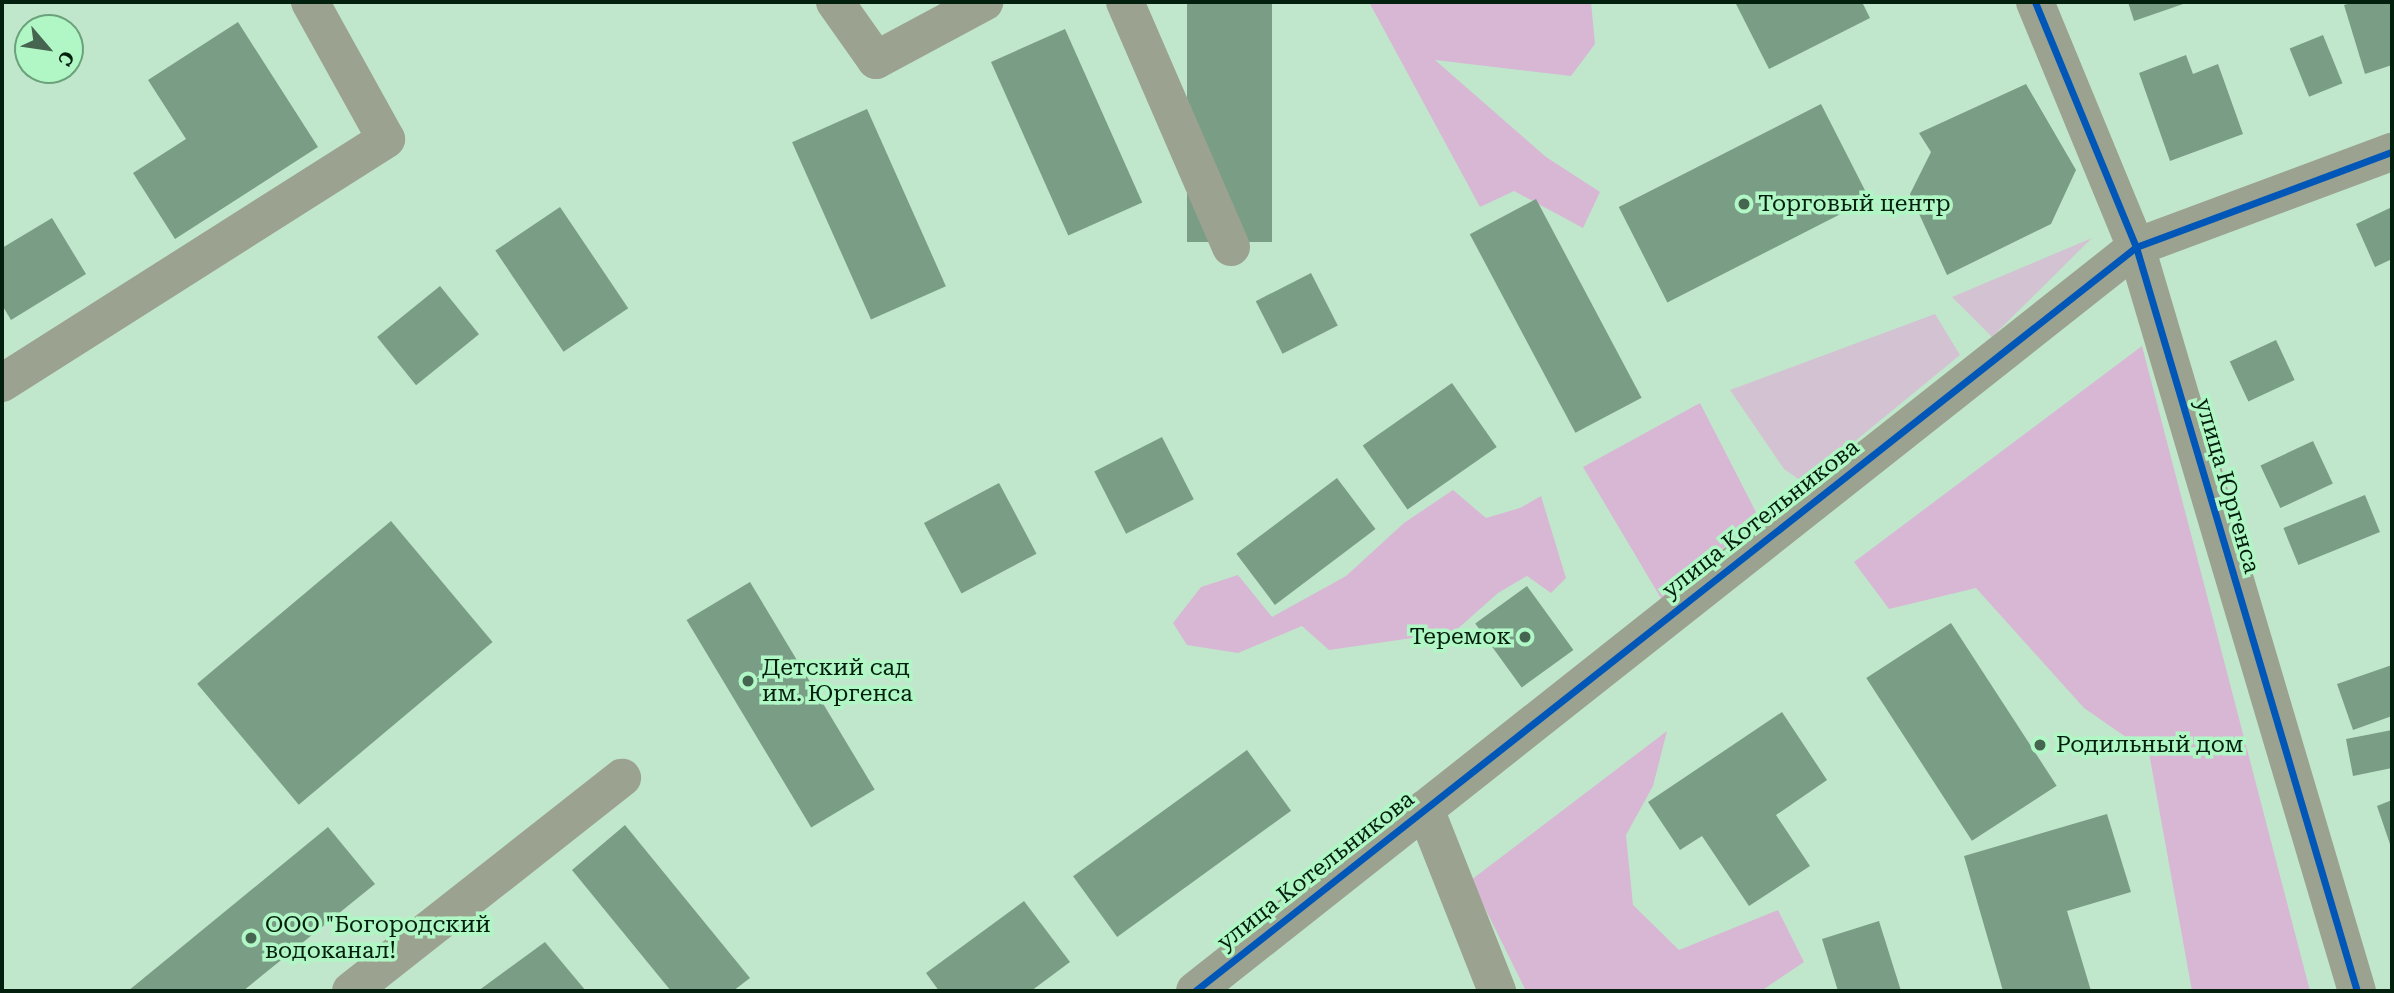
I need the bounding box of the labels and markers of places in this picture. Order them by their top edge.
place label: Торговый центр [1758,190,1950,218]
marker: Торговый центр [1736,196,1752,212]
place label: Теремок [1409,623,1511,651]
marker: Теремок [1517,629,1533,645]
place label: Детский сад им. Юргенса [762,654,913,708]
marker: Детский сад им. Юргенса [740,673,756,689]
place label: Родильный дом [2056,731,2243,759]
marker: Родильный дом [2030,735,2050,755]
place label: ООО "Богородский водоканал! [265,911,491,965]
marker: ООО "Богородский водоканал! [243,930,259,946]

